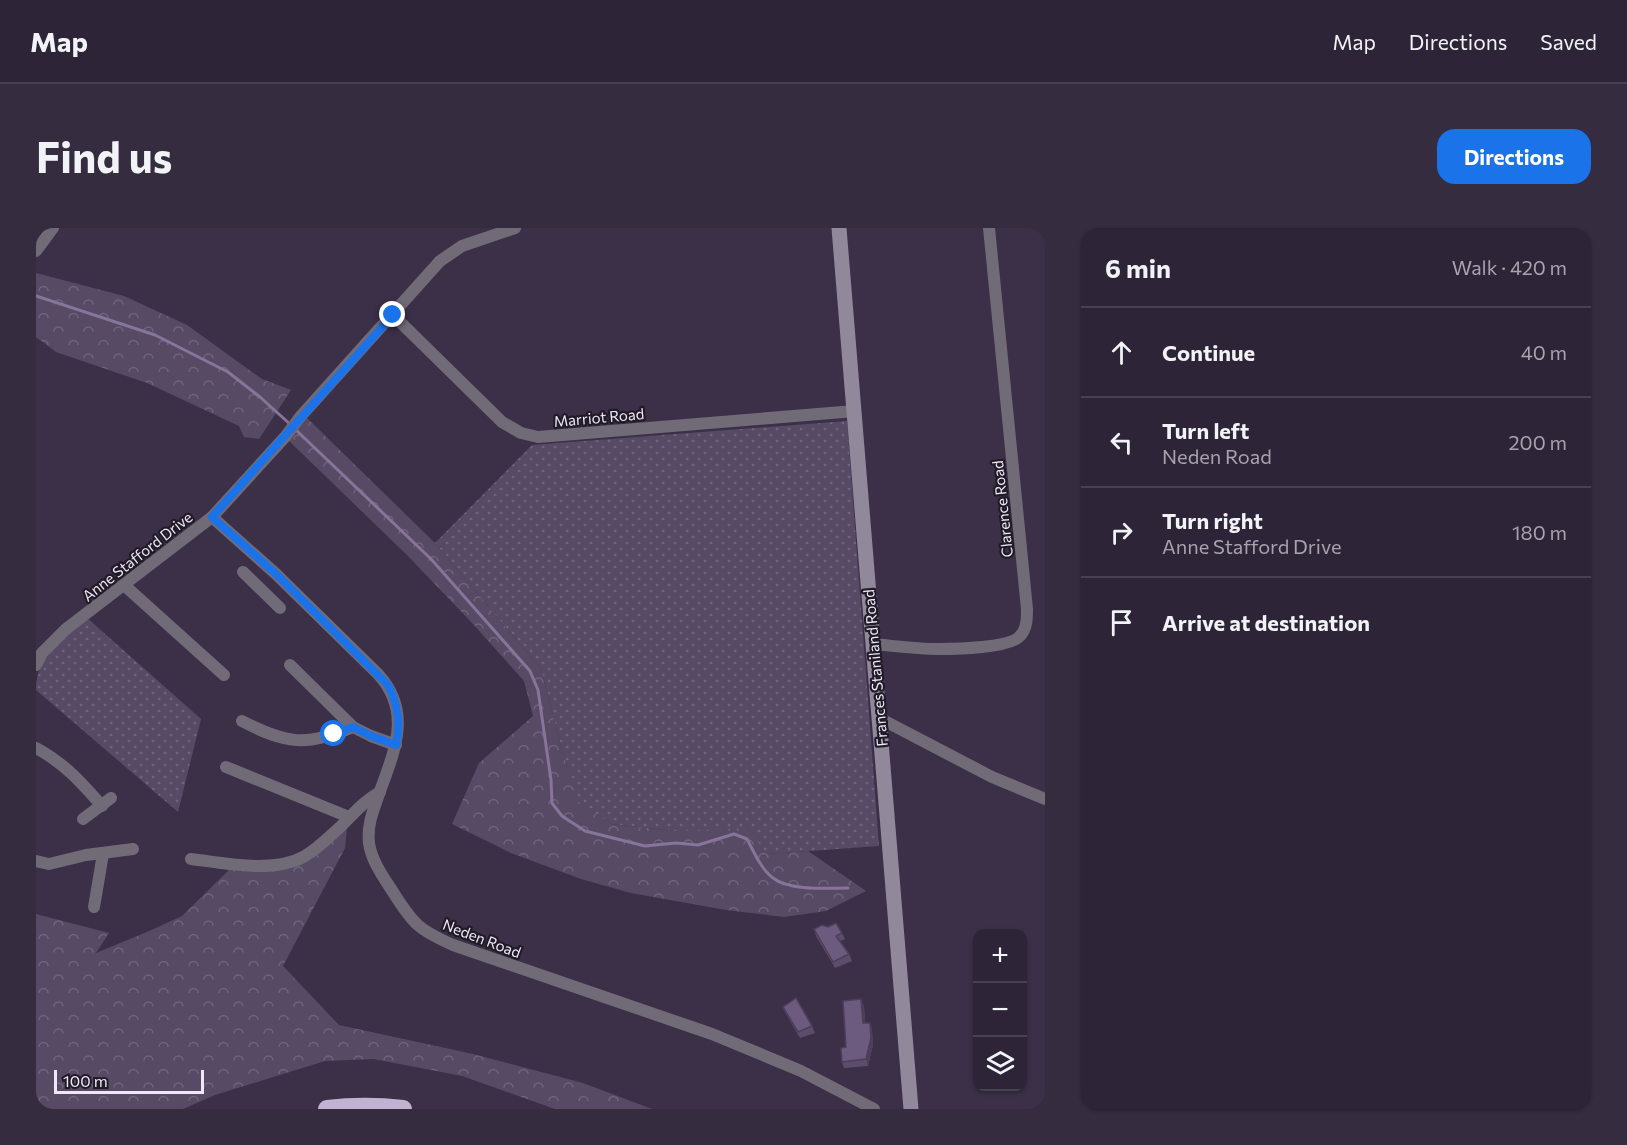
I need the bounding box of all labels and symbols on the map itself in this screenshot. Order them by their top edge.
route end [379,301,405,327]
street label: Marriot Road [553,404,645,430]
street label: Clarence Road [988,460,1016,558]
street label: Anne Stafford Drive [78,507,196,605]
street label: Frances Staniland Road [859,589,891,747]
route start [320,720,346,746]
street label: Neden Road [440,915,524,961]
scale bar [54,1067,204,1094]

